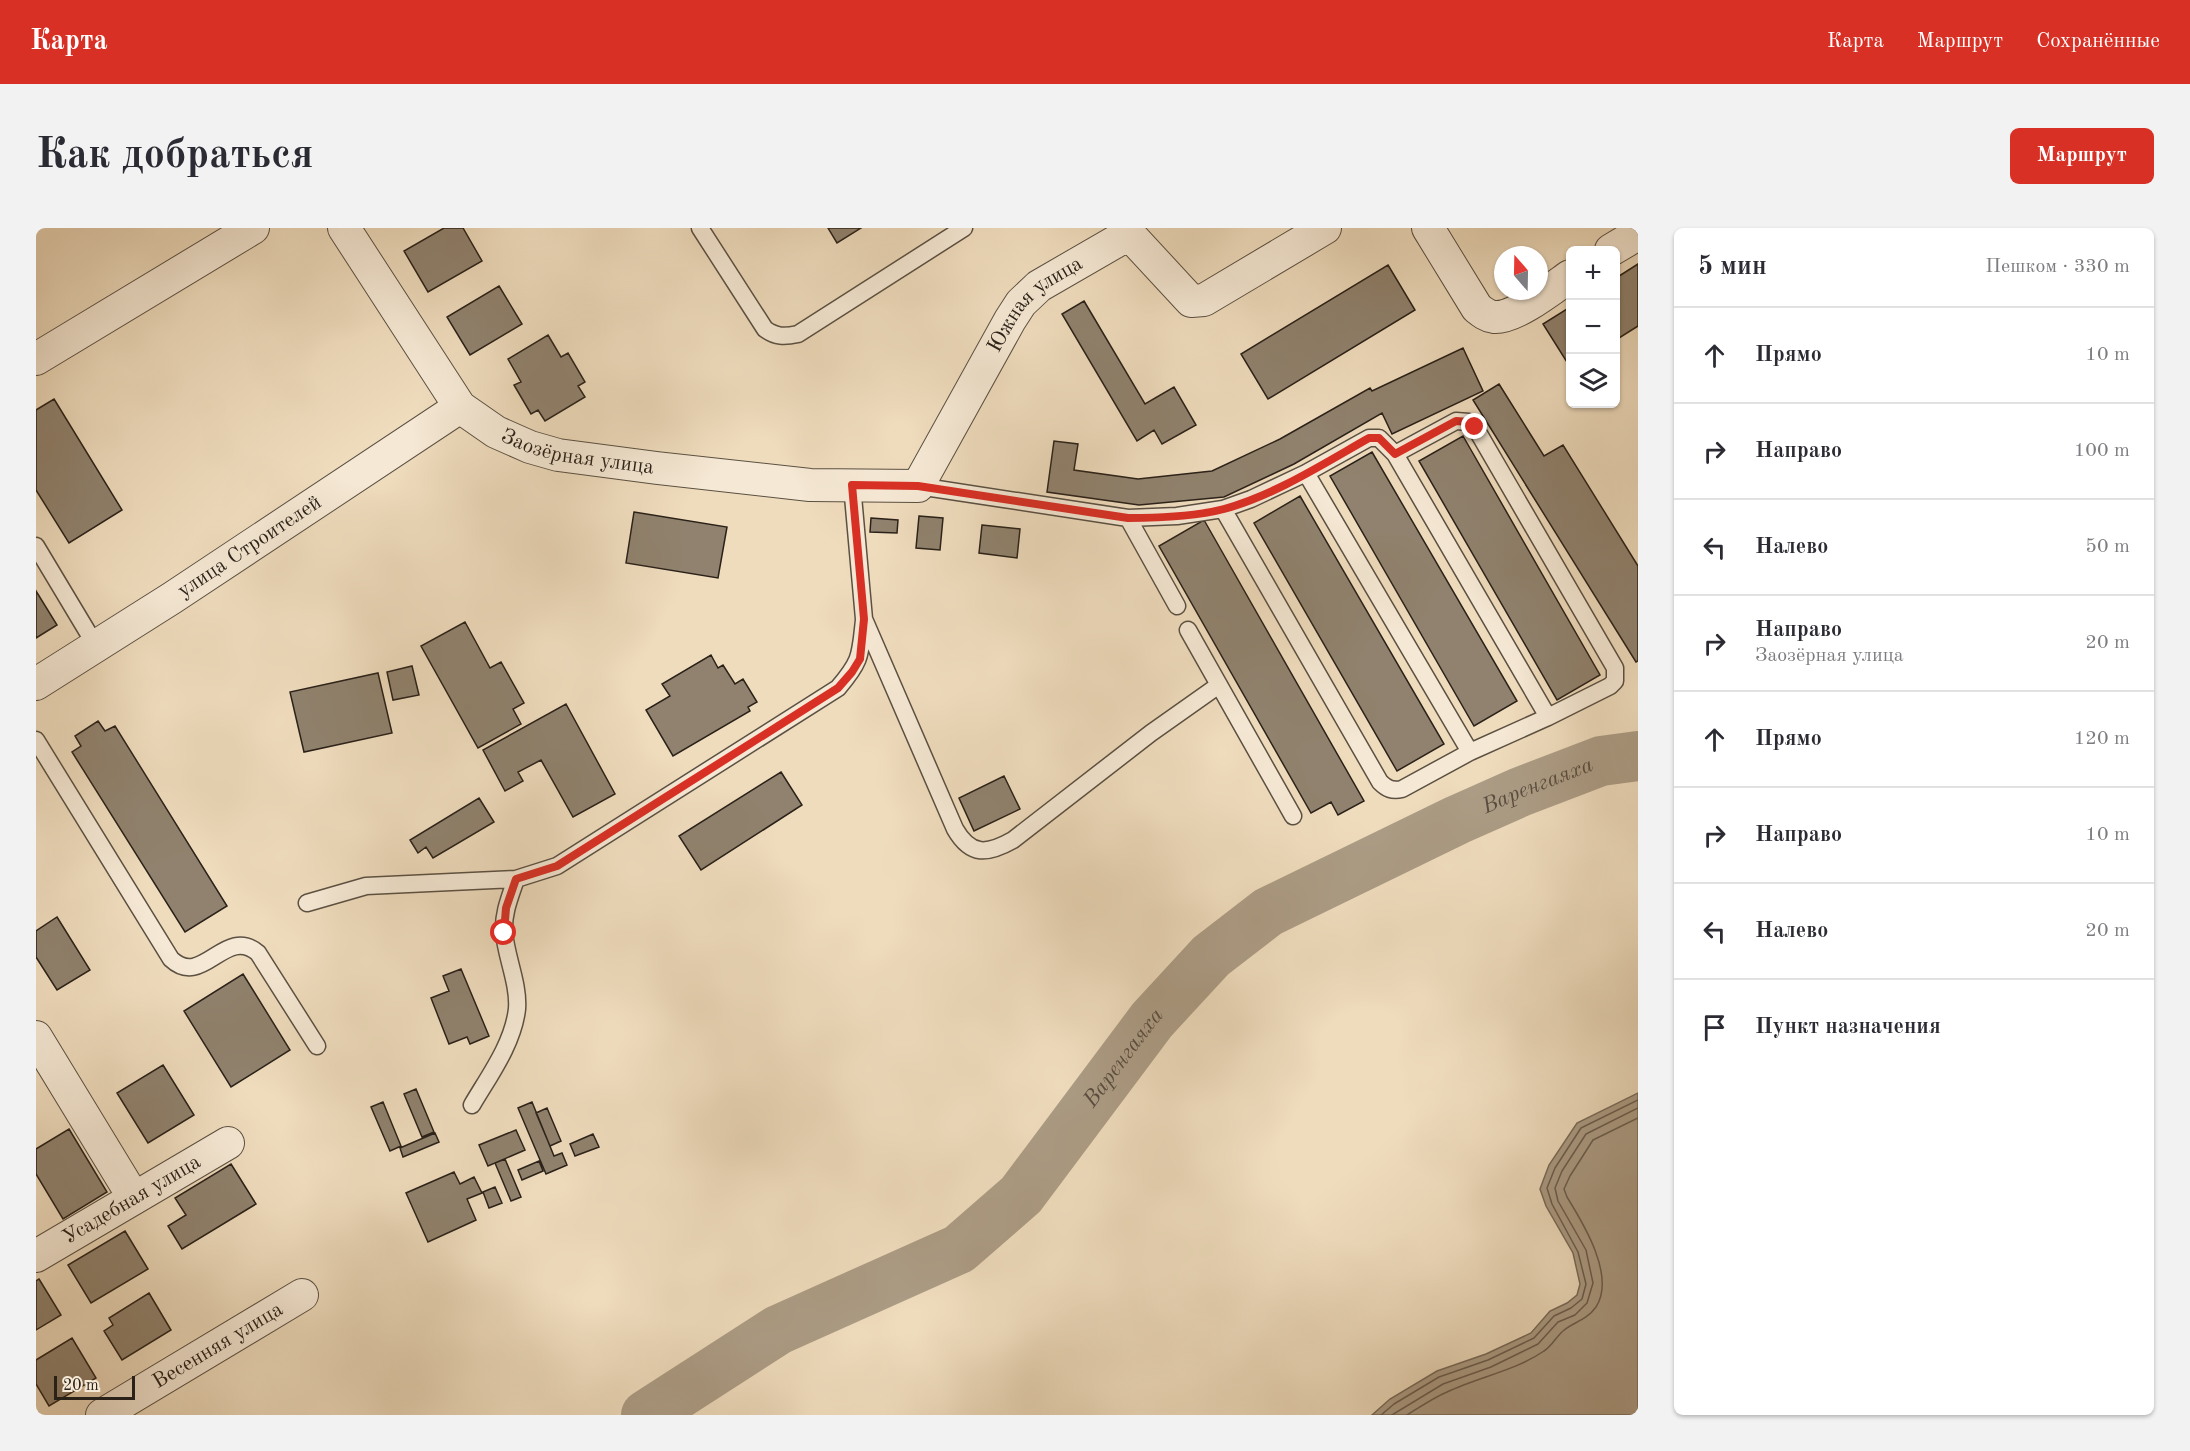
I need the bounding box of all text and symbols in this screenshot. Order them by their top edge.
text: Карта [30,28,108,56]
text: Карта [1827,31,1884,52]
text: Маршрут [1917,31,2003,52]
text: Сохранённые [2036,31,2160,52]
button: Маршрут [2010,128,2154,184]
text: Как добраться [36,135,313,177]
north arrow [1494,246,1548,300]
map controls [1566,246,1620,408]
button: + [1566,246,1620,300]
street label: Южная улица [984,253,1086,356]
text: 5 мин [1698,254,1767,280]
text: Пешком · 330 m [1985,257,2130,277]
button: − [1566,300,1620,354]
icon: ahead [1698,339,1731,372]
text: Прямо [1755,344,1822,366]
text: 10 m [2085,345,2130,365]
button: layers [1566,354,1620,408]
route end [1461,413,1487,439]
street label: Заозёрная улица [498,425,655,478]
icon: right [1698,435,1731,468]
text: Направо [1755,440,1842,462]
text: 100 m [2074,441,2130,461]
street label: улица Строителей [174,492,325,602]
icon: left [1698,531,1731,564]
text: Налево [1755,536,1828,558]
text: 50 m [2085,537,2130,557]
text: Направо [1755,619,1842,641]
icon: right [1698,627,1731,660]
text: 20 m [2085,633,2130,653]
text: Заозёрная улица [1755,646,1904,666]
icon: ahead [1698,723,1731,756]
text: Прямо [1755,728,1822,750]
text: 120 m [2074,729,2130,749]
water label: Варенгаяха [1478,754,1596,819]
icon: right [1698,819,1731,852]
text: Направо [1755,824,1842,846]
text: 10 m [2085,825,2130,845]
icon: left [1698,915,1731,948]
route start [490,919,516,945]
text: Налево [1755,920,1828,942]
text: 20 m [2085,921,2130,941]
water label: Варенгаяха [1079,1004,1168,1112]
icon: arrive [1698,1011,1731,1044]
text: Пункт назначения [1755,1016,1941,1038]
street label: Усадебная улица [59,1151,204,1248]
street label: Весенняя улица [149,1299,286,1392]
scale bar [54,1373,135,1400]
text: 20 m [63,1378,99,1394]

